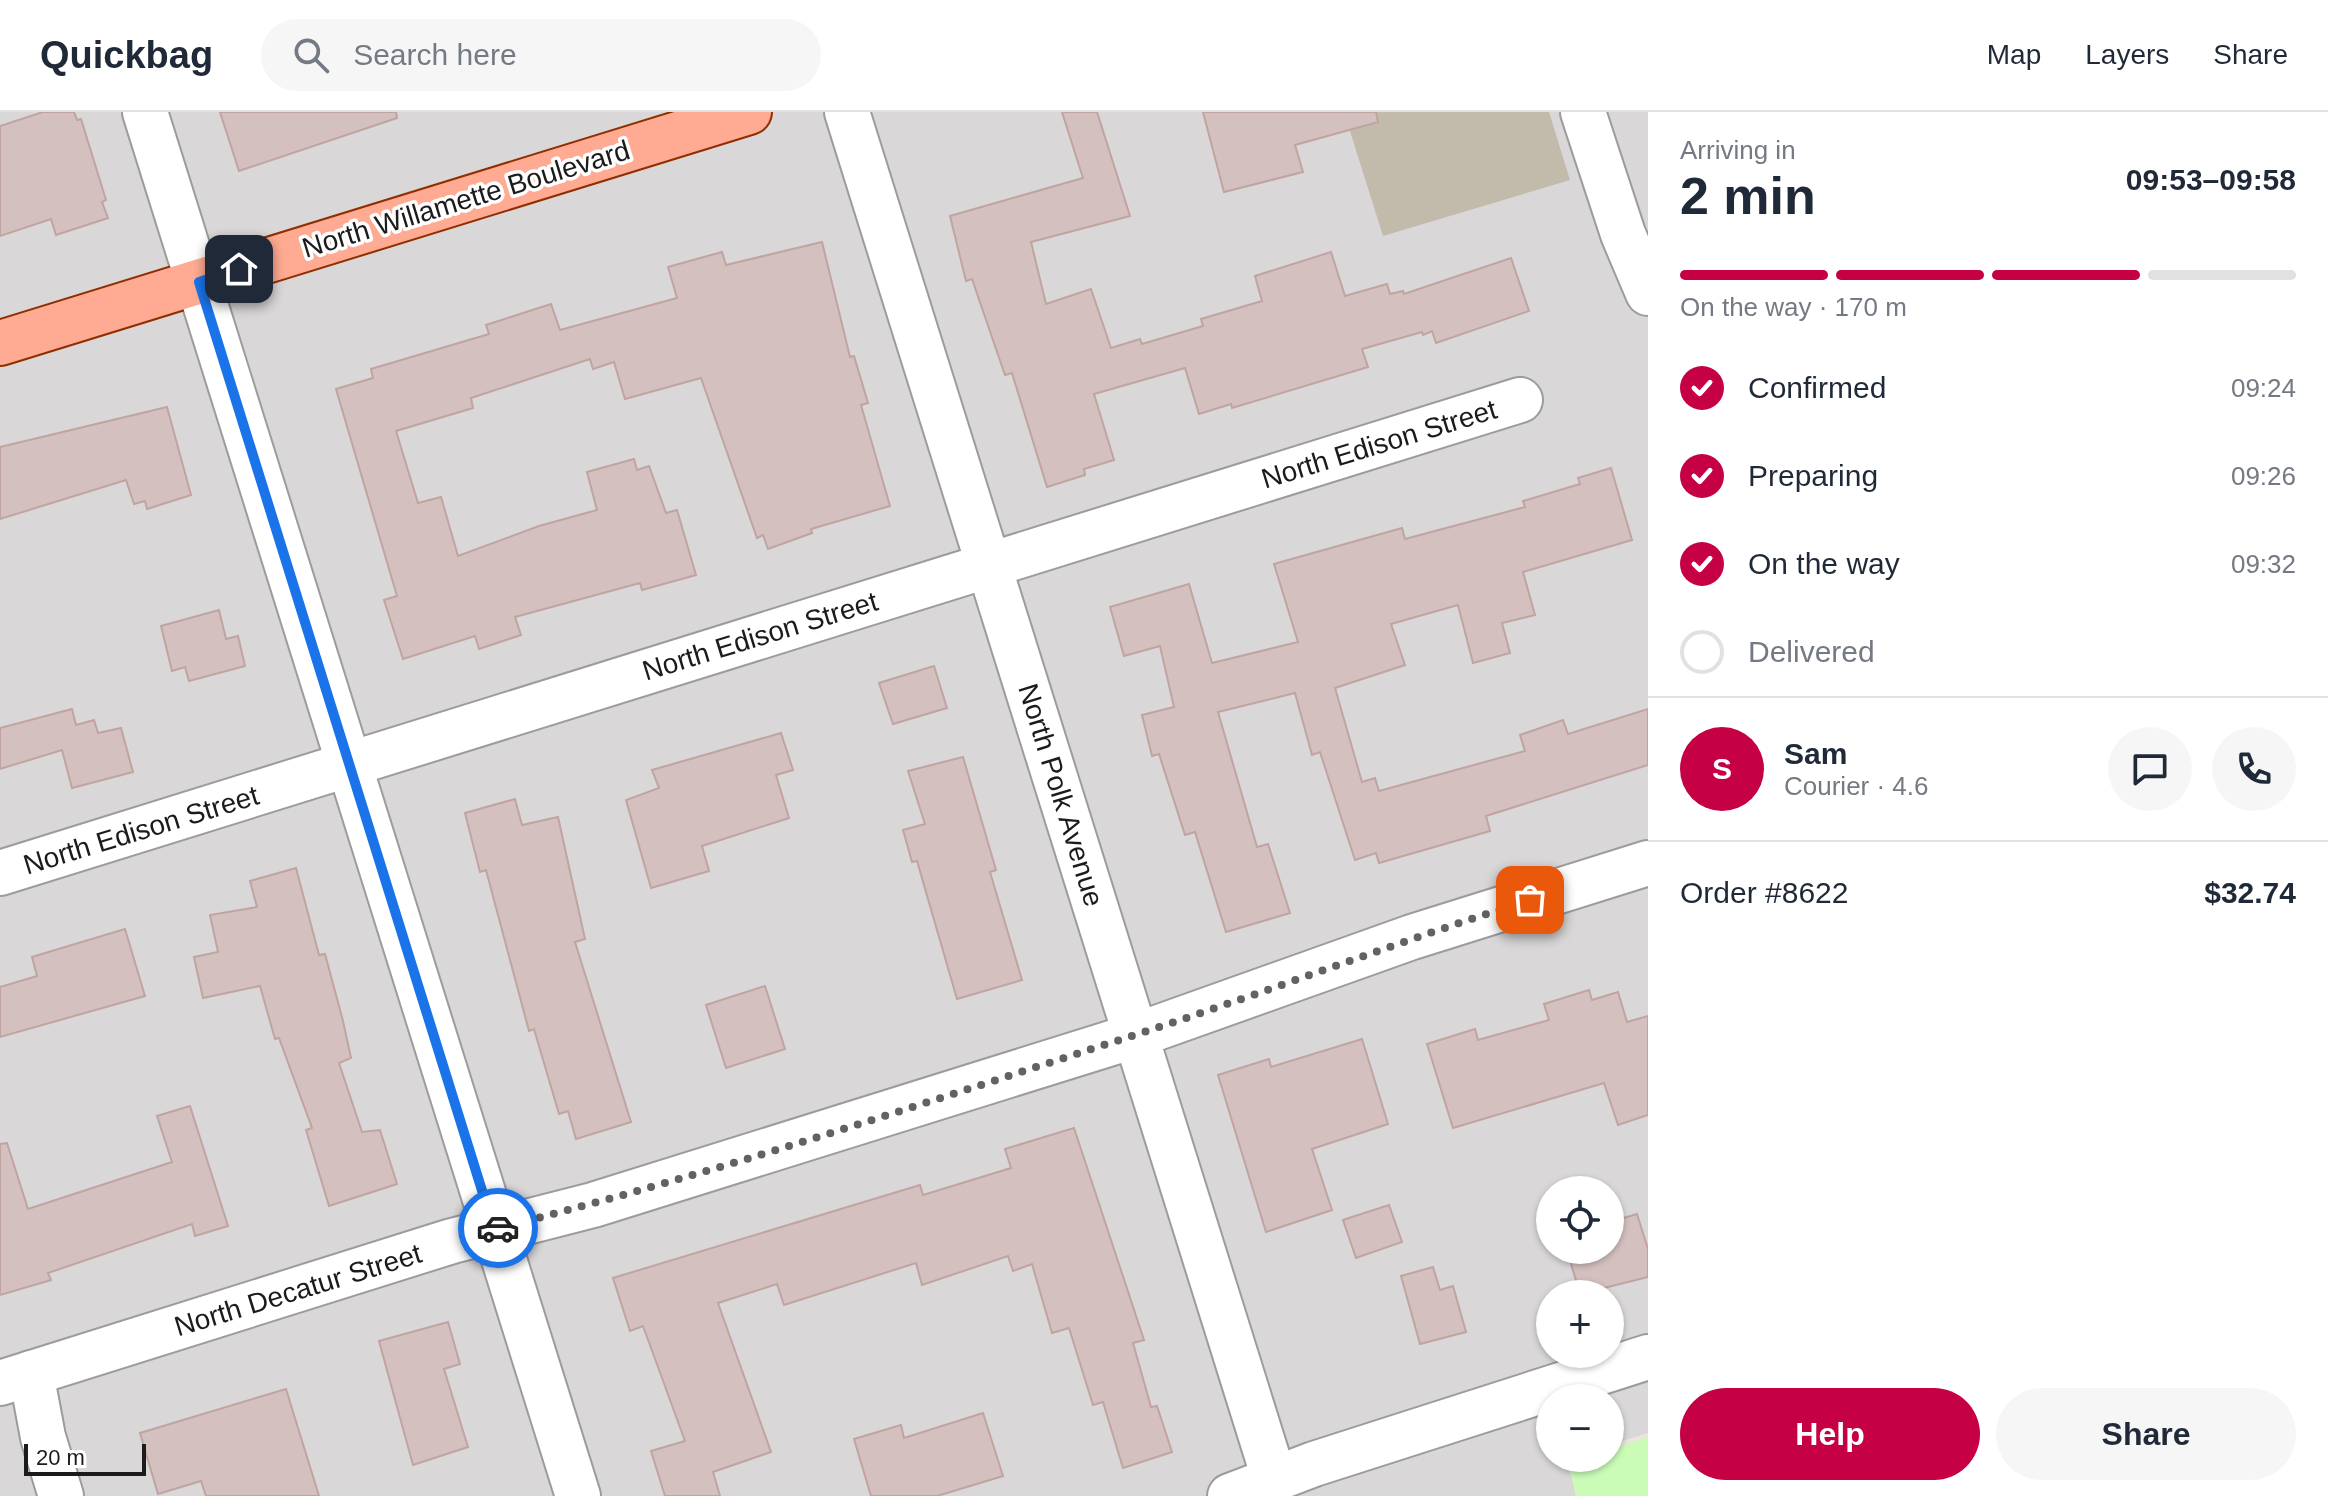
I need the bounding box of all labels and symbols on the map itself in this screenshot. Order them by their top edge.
street label: North Willamette Boulevard [299,134,633,264]
pin [205,235,273,303]
street label: North Edison Street [1258,393,1501,495]
street label: North Edison Street [639,585,882,687]
street label: North Polk Avenue [1012,680,1110,910]
street label: North Edison Street [20,779,263,881]
pin [1496,866,1564,934]
courier [458,1188,538,1268]
street label: North Decatur Street [171,1238,426,1342]
scale bar [24,1440,146,1476]

